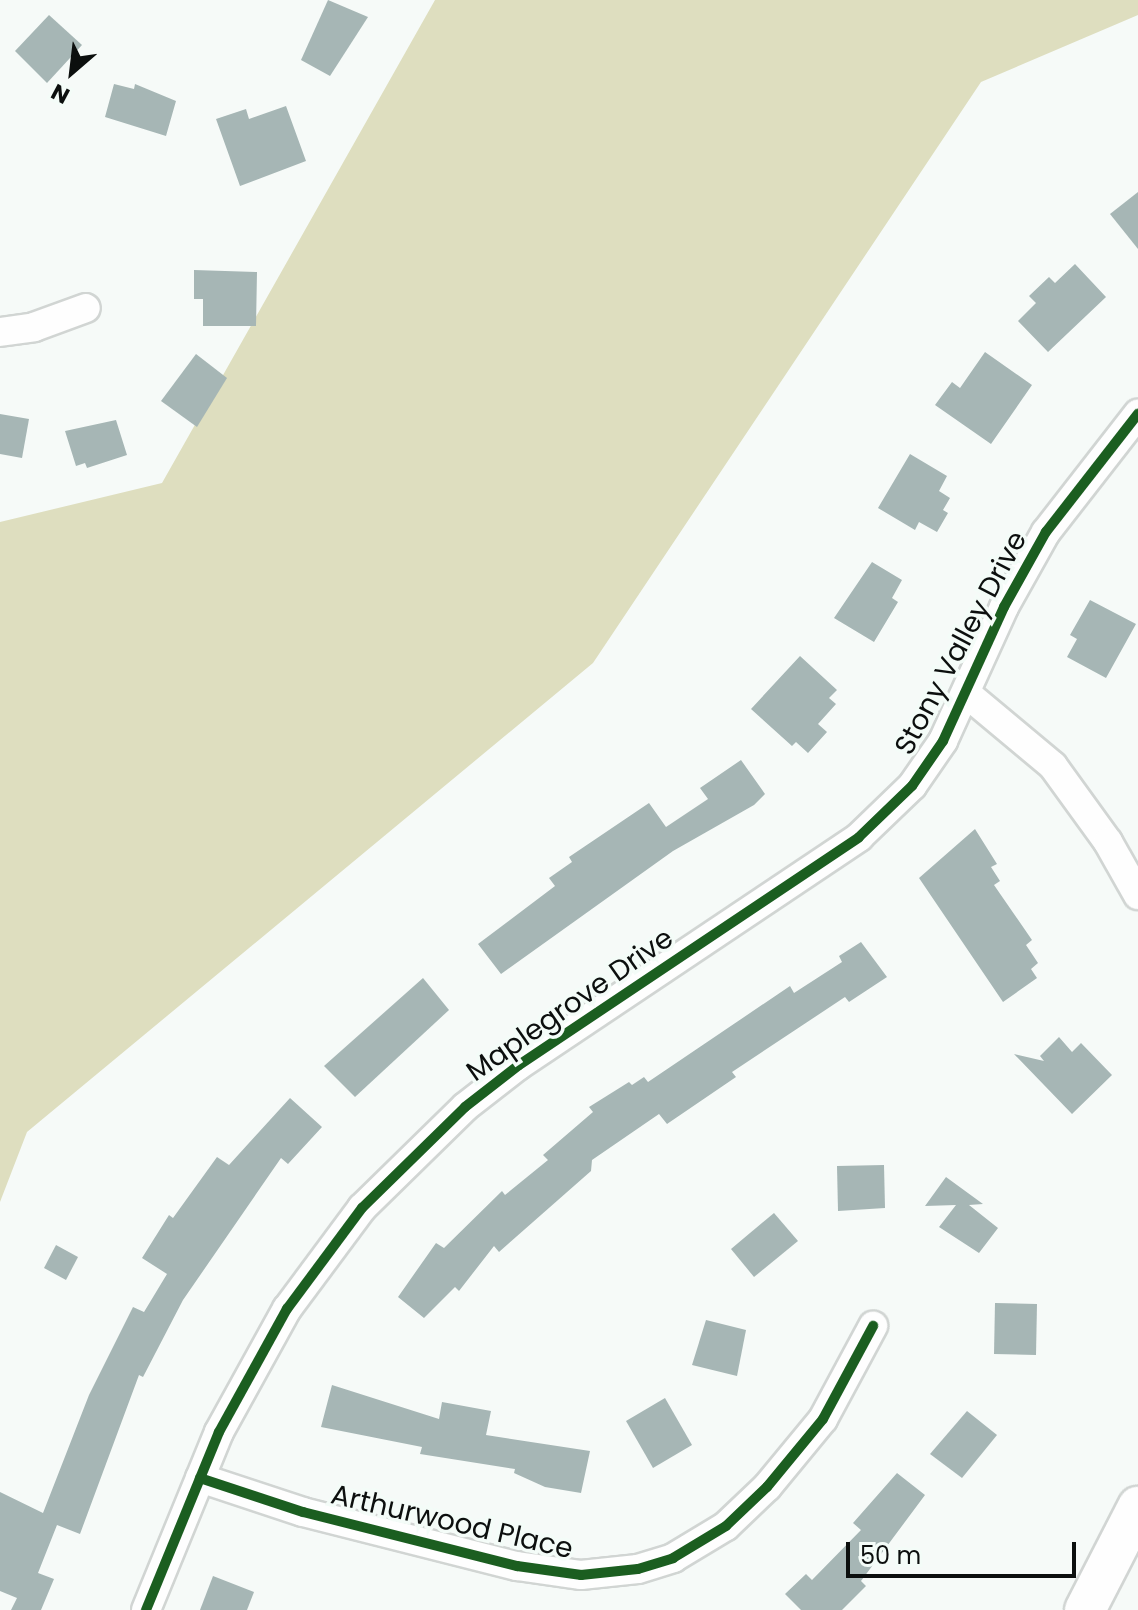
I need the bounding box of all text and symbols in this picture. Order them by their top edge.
north arrow [32,32,112,112]
text: N [46,76,75,111]
street label: Stony Valley Drive [888,526,1034,760]
street label: Maplegrove Drive [460,921,680,1089]
street label: Arthurwood Place [328,1478,576,1566]
scale bar [850,1526,1080,1576]
text: 50 m [860,1539,921,1572]

